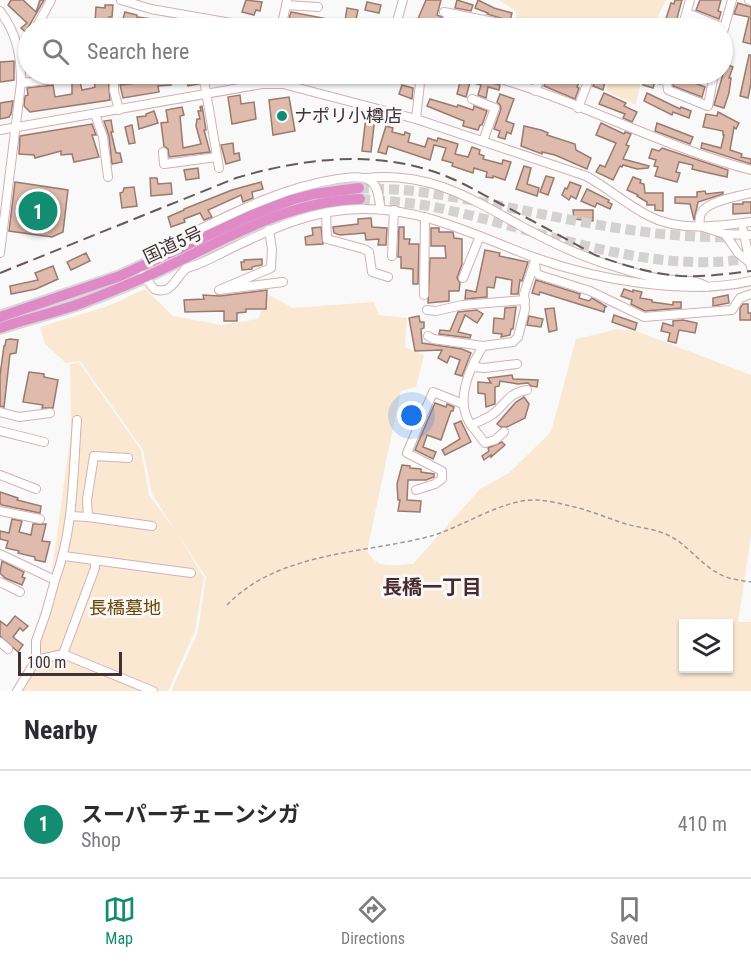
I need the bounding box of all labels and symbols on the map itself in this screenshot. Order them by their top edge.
place label: ナポリ小樽店 [294,105,402,126]
marker: ナポリ小樽店 [275,109,289,123]
pin: 1 [18,188,57,234]
street label: 国道5号 [140,222,206,267]
your location [397,401,426,430]
district label: 長橋一丁目 [382,575,482,599]
park label: 長橋墓地 [89,597,161,618]
scale bar [18,649,122,676]

